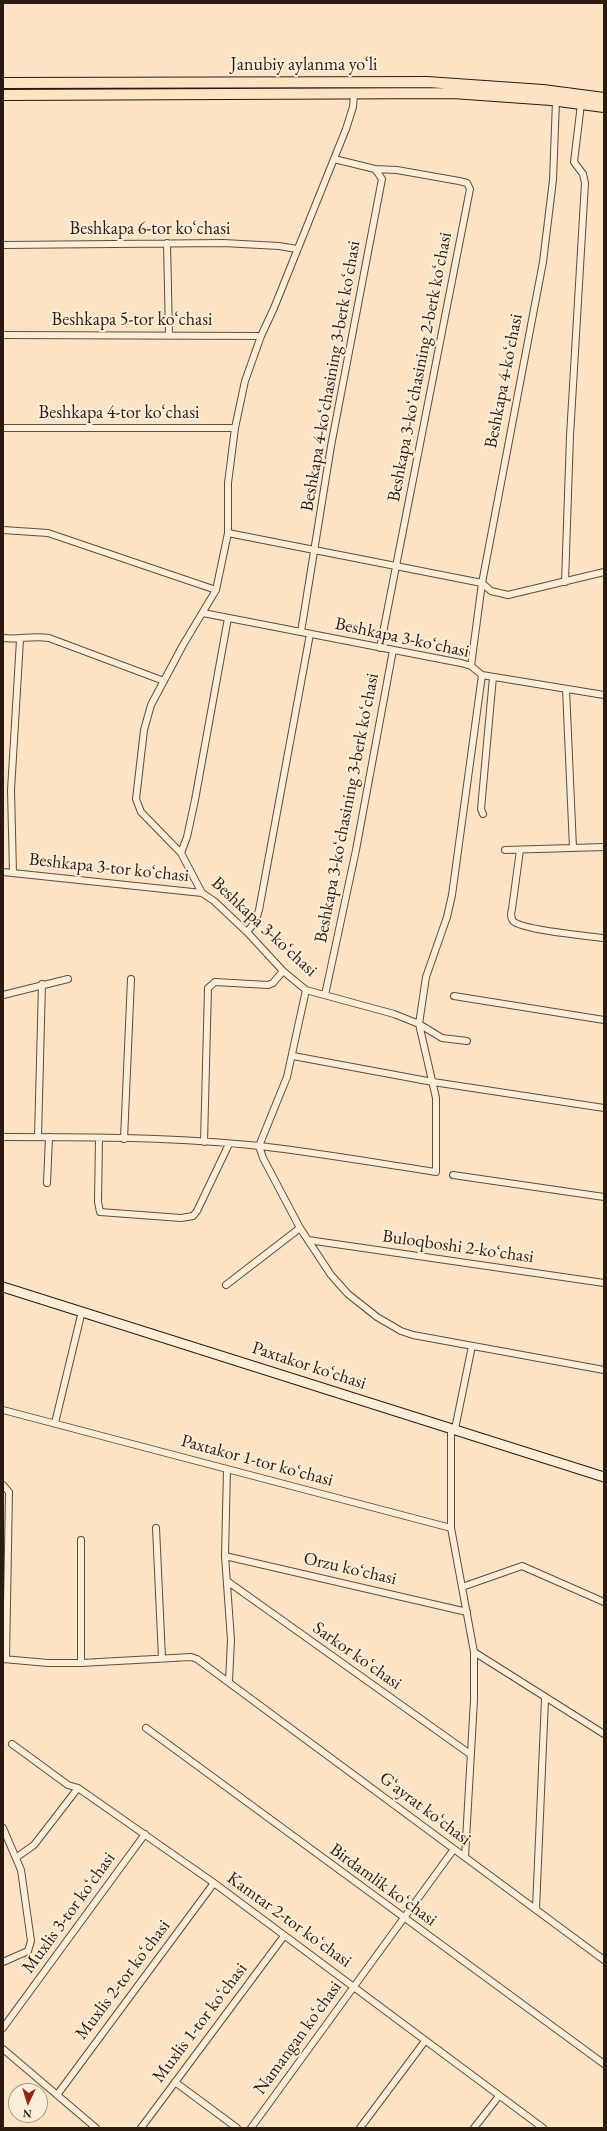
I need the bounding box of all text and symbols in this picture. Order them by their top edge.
street label: Janubiy aylanma yoʻli [231,54,377,76]
street label: Beshkapa 6-tor koʻchasi [70,218,230,240]
street label: Beshkapa 3-koʻchasining 2-berk koʻchasi [383,230,457,504]
street label: Beshkapa 4-koʻchasining 3-berk koʻchasi [297,239,365,513]
street label: Beshkapa 5-tor koʻchasi [52,309,212,331]
street label: Beshkapa 4-koʻchasi [480,312,528,450]
street label: Beshkapa 4-tor koʻchasi [39,402,199,424]
street label: Beshkapa 3-koʻchasi [333,613,471,663]
street label: Beshkapa 3-koʻchasining 3-berk koʻchasi [310,671,384,945]
street label: Beshkapa 3-tor koʻchasi [28,849,190,887]
street label: Beshkapa 3-koʻchasi [207,873,321,981]
street label: Buloqboshi 2-koʻchasi [381,1226,535,1268]
street label: Paxtakor koʻchasi [249,1337,369,1395]
street label: Paxtakor 1-tor koʻchasi [179,1430,335,1492]
street label: Orzu koʻchasi [301,1548,399,1590]
street label: Sarkor koʻchasi [308,1617,406,1695]
street label: Gʻayrat koʻchasi [375,1768,475,1850]
street label: Birdamlik koʻchasi [325,1839,441,1931]
street label: Muxlis 3-tor koʻchasi [18,1848,120,1978]
street label: Kamtar 2-tor koʻchasi [223,1868,355,1972]
street label: Muxlis 2-tor koʻchasi [71,1916,175,2044]
street label: Muxlis 1-tor koʻchasi [148,1959,252,2087]
street label: Namangan koʻchasi [250,1977,346,2099]
north arrow [8,2083,48,2123]
text: N [22,2107,32,2121]

